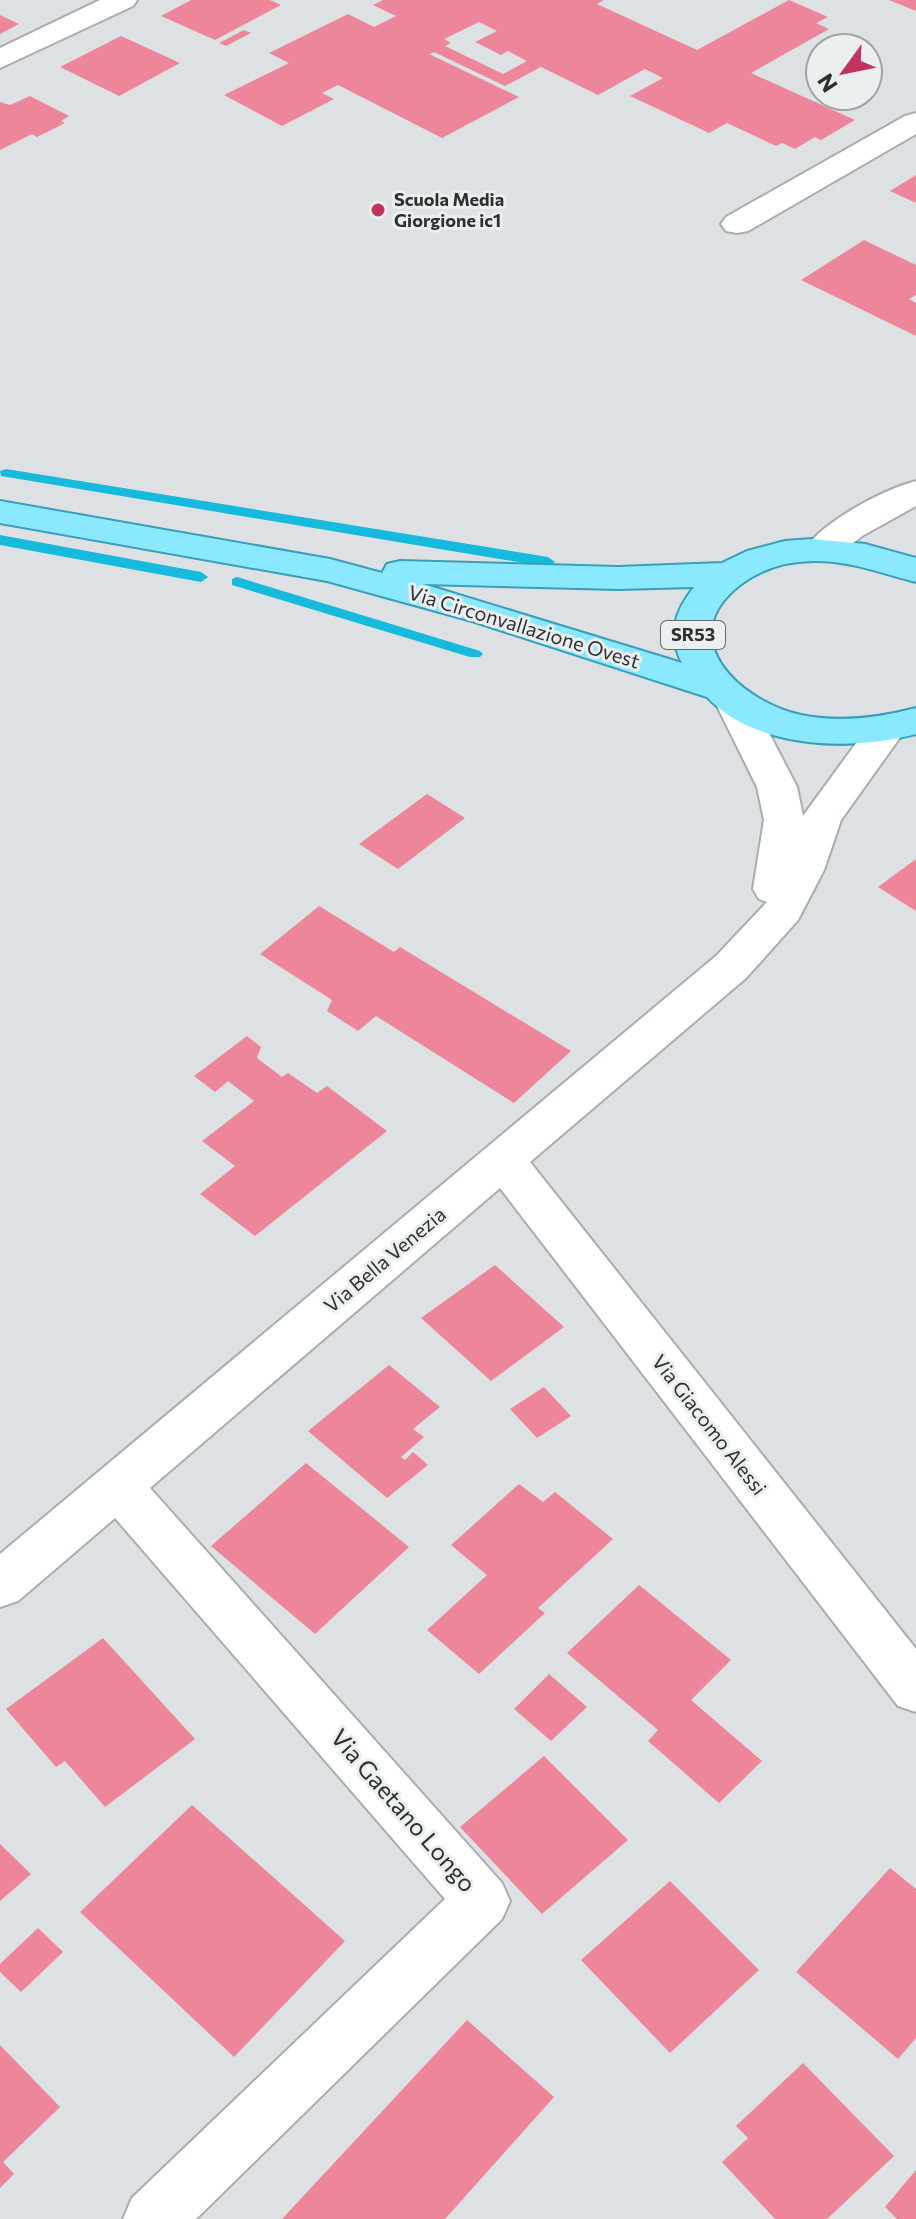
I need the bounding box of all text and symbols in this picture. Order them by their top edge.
north arrow [804,32,884,112]
text: N [811,69,843,97]
place label: Scuola Media Giorgione ic1 [394,188,504,231]
marker: Scuola Media Giorgione ic1 [369,201,387,219]
street label: Via Circonvallazione Ovest [406,579,643,673]
road number: SR53 [661,621,725,649]
street label: Via Bella Venezia [319,1201,450,1317]
street label: Via Giacomo Alessi [648,1350,772,1499]
street label: Via Gaetano Longo [325,1723,483,1897]

